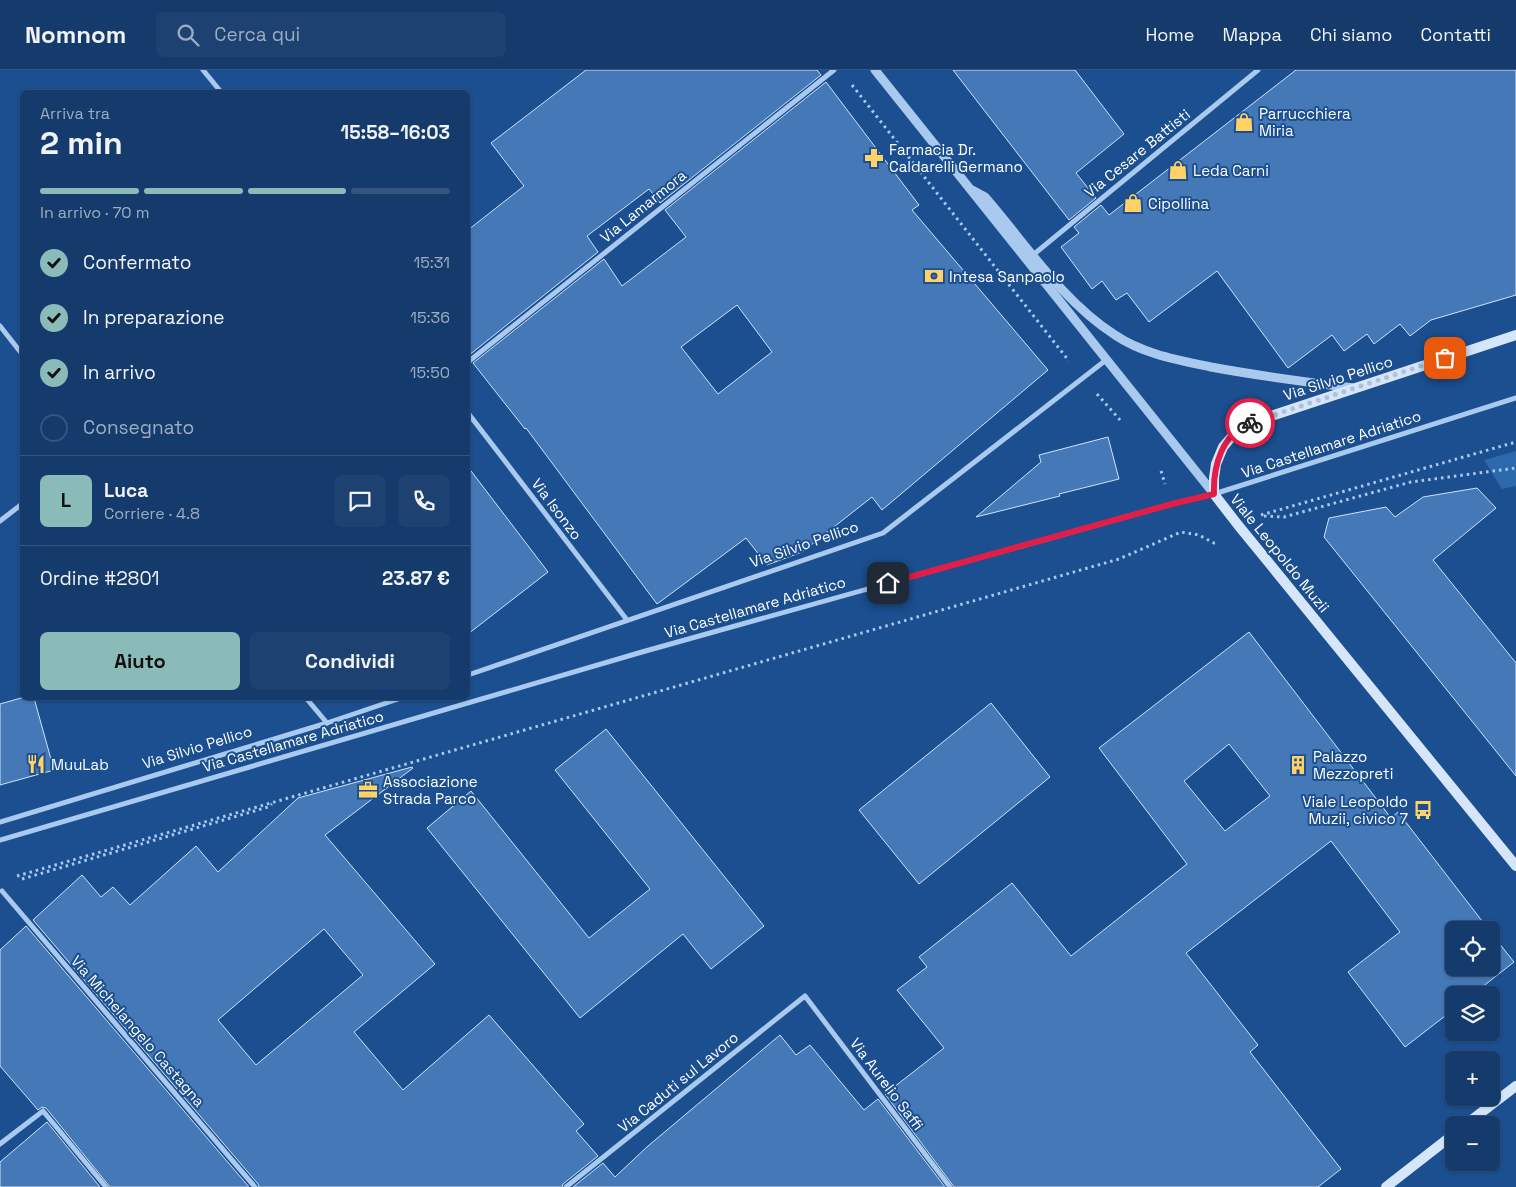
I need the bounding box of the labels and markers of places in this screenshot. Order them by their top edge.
place label: Parrucchiera Miria [1259,104,1351,140]
shop icon: Parrucchiera Miria [1233,111,1255,133]
place label: Farmacia Dr. Caldarelli Germano [889,140,1023,176]
pharmacy icon: Farmacia Dr. Caldarelli Germano [863,147,885,169]
shop icon: Leda Carni [1167,159,1189,181]
place label: Leda Carni [1193,161,1269,180]
shop icon: Cipollina [1122,192,1144,214]
place label: Cipollina [1148,194,1209,213]
bank icon: Intesa Sanpaolo [923,265,945,287]
place label: Intesa Sanpaolo [949,267,1065,286]
pin [1424,337,1466,379]
pin [867,562,909,604]
place label: Palazzo Mezzopreti [1313,747,1393,783]
restaurant icon: MuuLab [25,753,47,775]
building icon: Palazzo Mezzopreti [1287,754,1309,776]
place label: MuuLab [51,755,109,774]
place label: Associazione Strada Parco [383,772,478,808]
office icon: Associazione Strada Parco [357,779,379,801]
place label: Viale Leopoldo Muzii, civico 7 [1302,792,1408,828]
bus stop icon: Viale Leopoldo Muzii, civico 7 [1412,799,1434,821]

